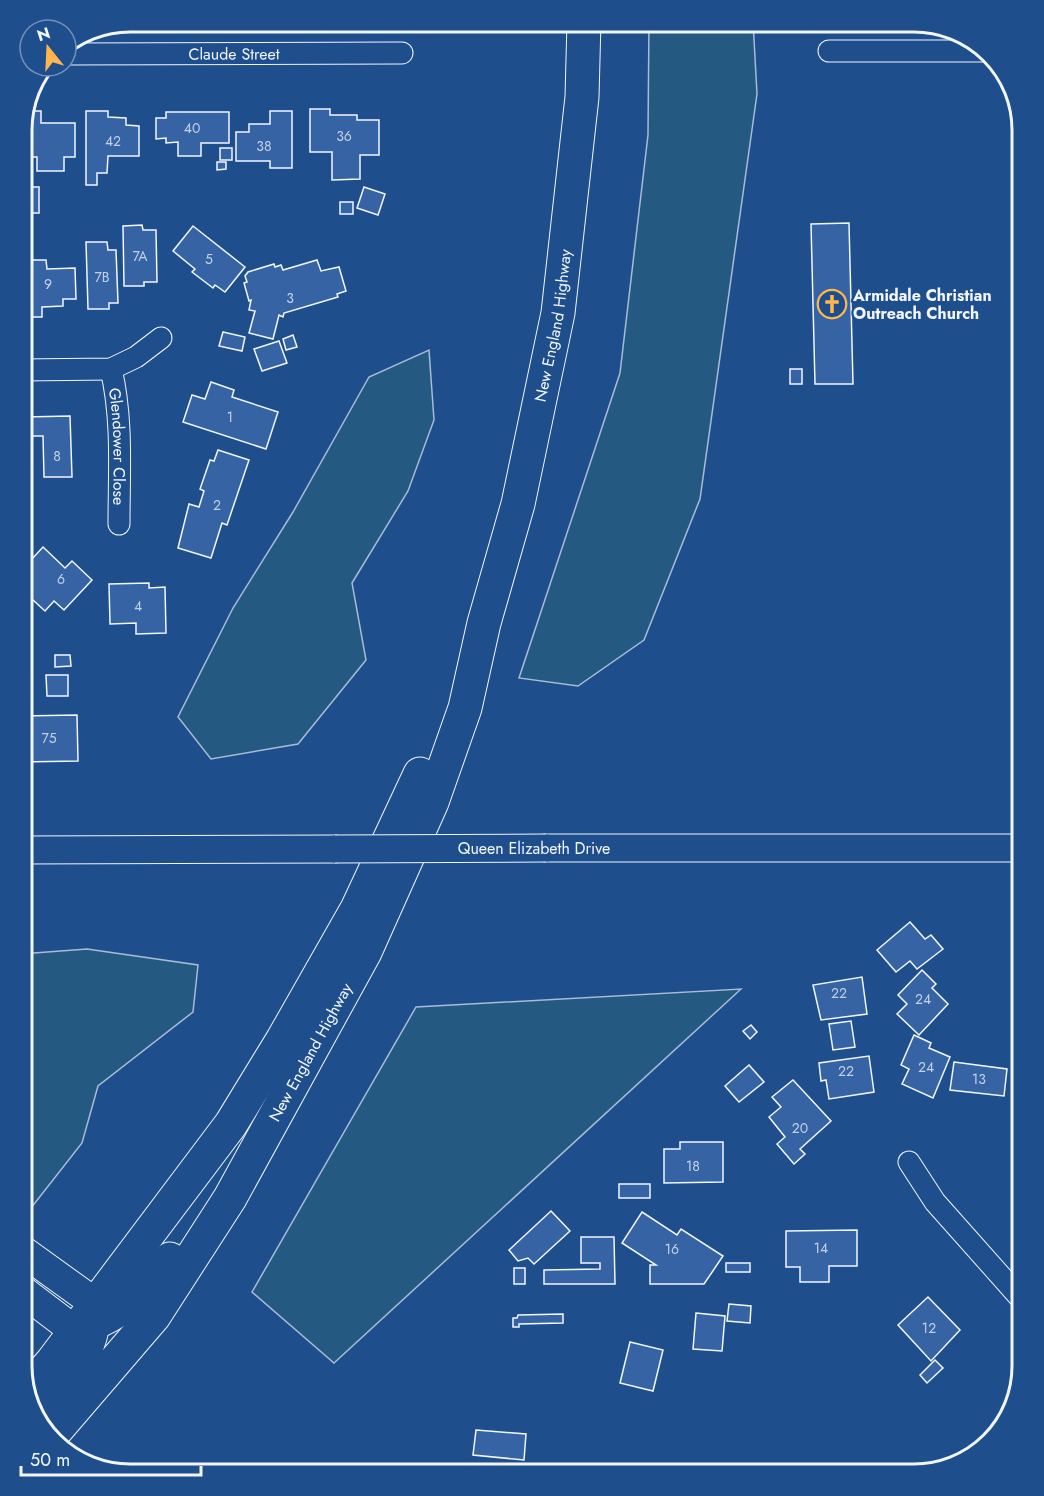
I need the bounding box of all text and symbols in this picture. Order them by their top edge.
north arrow [18,18,78,78]
text: N [34,21,53,47]
street label: Claude Street [188,42,280,66]
house number: 40 [184,118,200,138]
house number: 36 [336,126,352,146]
house number: 42 [105,131,121,151]
house number: 38 [256,136,272,156]
house number: 7A [132,246,148,266]
street label: New England Highway [529,247,577,404]
house number: 5 [205,249,213,269]
house number: 7B [94,267,110,287]
house number: 9 [44,274,52,294]
place label: Armidale Christian Outreach Church [852,284,992,325]
house number: 3 [286,288,294,308]
church icon: Armidale Christian Outreach Church [816,288,848,320]
street label: Glendower Close [103,386,131,505]
house number: 1 [227,407,233,427]
house number: 8 [53,446,61,466]
house number: 2 [213,495,221,515]
house number: 6 [57,569,65,589]
house number: 4 [134,596,142,616]
house number: 75 [41,728,57,748]
street label: Queen Elizabeth Drive [458,837,610,860]
street label: New England Highway [263,978,358,1126]
house number: 22 [831,983,847,1003]
house number: 24 [915,989,931,1009]
house number: 24 [918,1057,934,1077]
house number: 22 [838,1061,854,1081]
house number: 13 [972,1069,986,1089]
house number: 20 [792,1118,808,1138]
house number: 18 [686,1156,700,1176]
house number: 14 [814,1238,828,1258]
house number: 16 [665,1239,679,1259]
house number: 12 [922,1318,936,1338]
scale bar [21,1439,201,1477]
text: 50 m [30,1447,70,1473]

